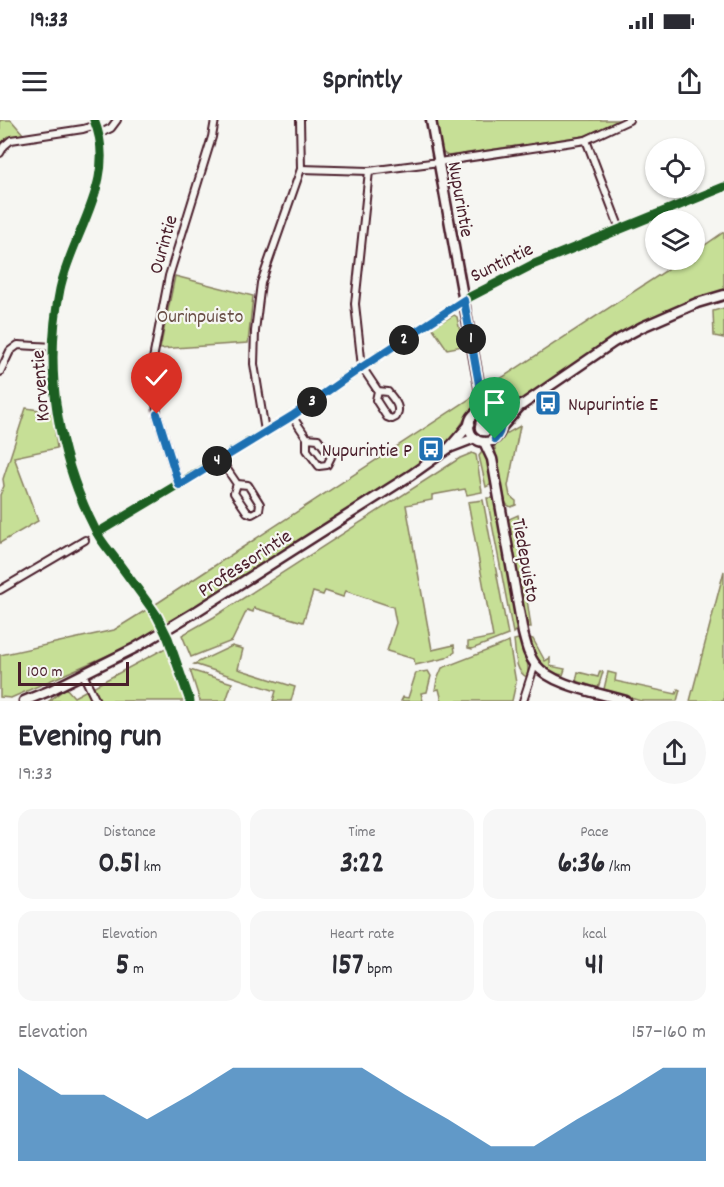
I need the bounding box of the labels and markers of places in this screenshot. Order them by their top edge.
pin: 1 [456,324,486,354]
pin: 2 [389,325,419,355]
pin [131,352,182,414]
pin [469,377,520,439]
pin: 3 [297,387,327,417]
bus stop icon: Nupurintie E [533,388,563,418]
place label: Nupurintie E [568,392,658,420]
bus stop icon: Nupurintie P [416,434,446,464]
place label: Nupurintie P [322,438,412,466]
pin: 4 [202,446,232,476]

